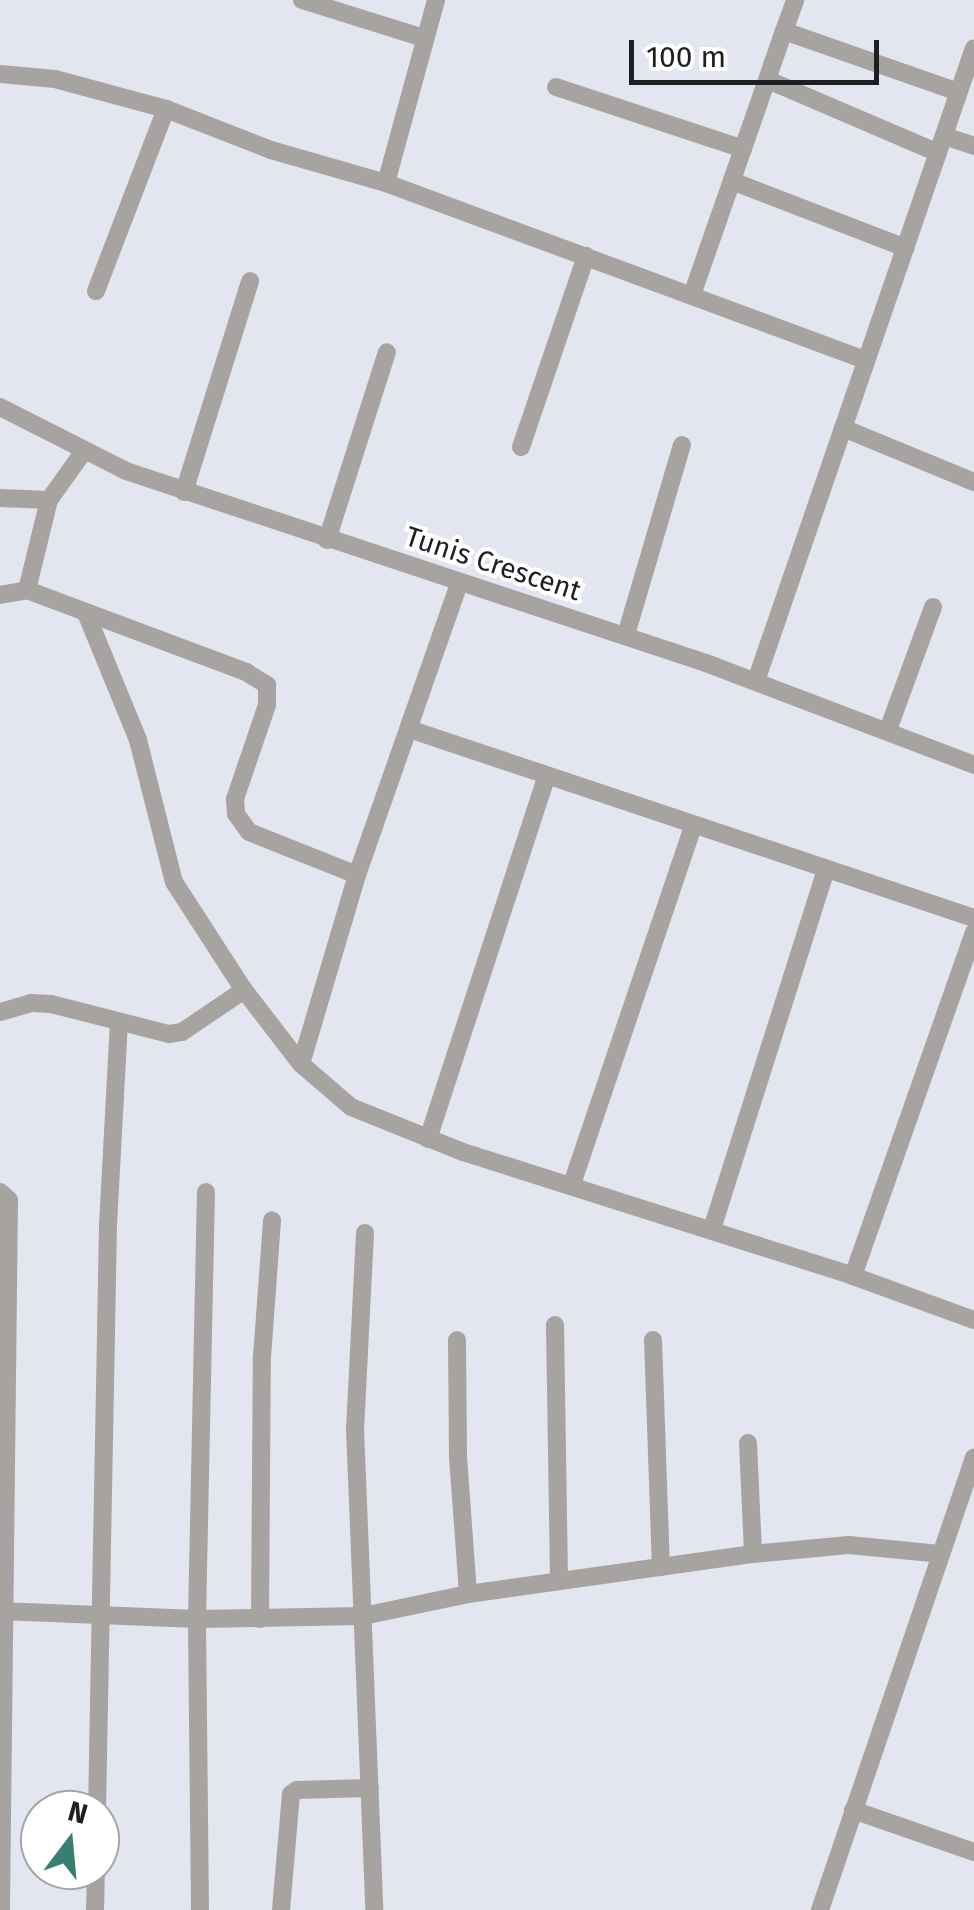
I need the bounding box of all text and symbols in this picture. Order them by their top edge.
scale bar [634,20,884,82]
text: 100 m [646,39,726,75]
street label: Tunis Crescent [401,520,585,608]
north arrow [20,1790,120,1890]
text: N [64,1794,91,1831]

